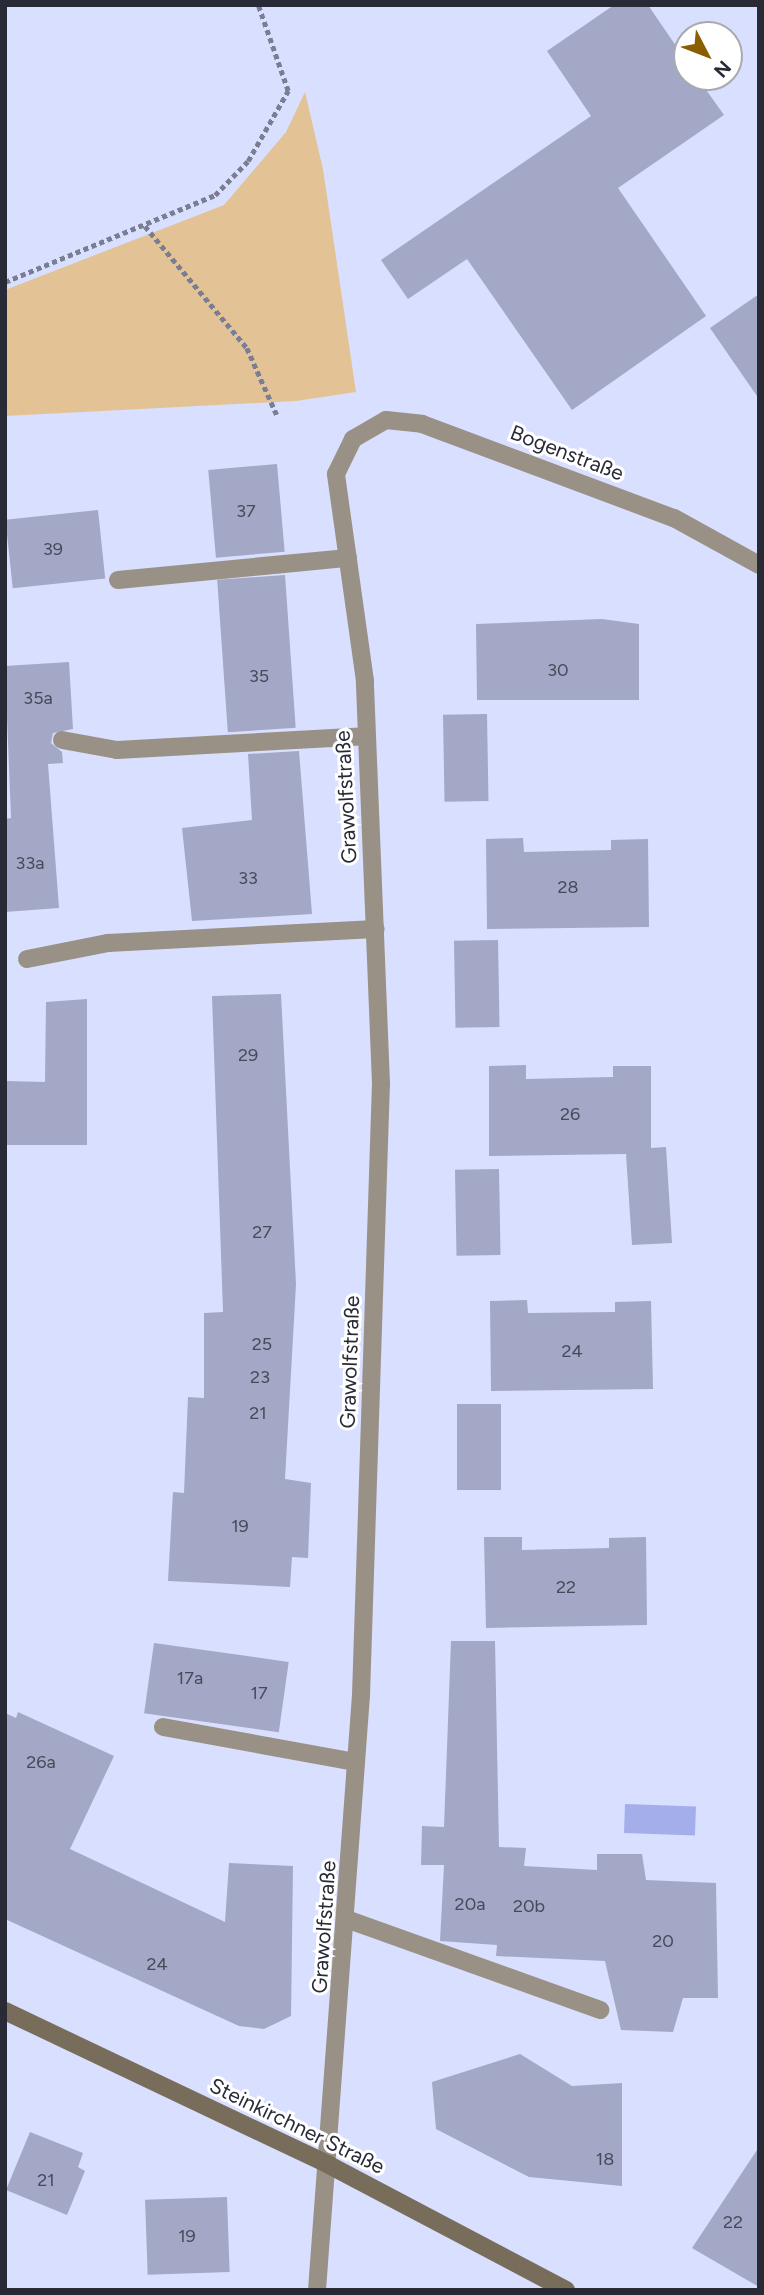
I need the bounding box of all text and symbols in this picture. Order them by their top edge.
north arrow [673,21,743,91]
text: N [709,56,736,82]
street label: Bogenstraße [507,420,627,486]
house number: 37 [236,500,256,522]
house number: 39 [43,538,63,560]
house number: 30 [547,659,569,681]
house number: 35 [249,665,269,687]
house number: 35a [23,687,53,709]
street label: Grawolfstraße [330,730,362,864]
house number: 33a [16,852,44,874]
house number: 33 [238,867,258,889]
house number: 28 [557,876,579,898]
house number: 29 [238,1044,258,1066]
house number: 26 [560,1103,580,1125]
house number: 27 [252,1221,272,1243]
street label: Grawolfstraße [335,1295,365,1429]
house number: 25 [252,1333,272,1355]
house number: 24 [561,1340,583,1362]
house number: 23 [250,1366,270,1388]
house number: 21 [249,1402,267,1424]
house number: 19 [231,1515,249,1537]
house number: 22 [556,1576,576,1598]
house number: 17a [177,1667,203,1689]
house number: 17 [250,1682,268,1704]
house number: 26a [26,1751,56,1773]
street label: Grawolfstraße [307,1860,341,1994]
house number: 20a [455,1893,485,1915]
house number: 20b [513,1895,545,1917]
house number: 20 [652,1930,674,1952]
house number: 24 [146,1953,168,1975]
street label: Steinkirchner Straße [205,2073,389,2179]
house number: 18 [596,2148,614,2170]
house number: 21 [37,2169,55,2191]
house number: 22 [723,2211,743,2233]
house number: 19 [178,2225,196,2247]

